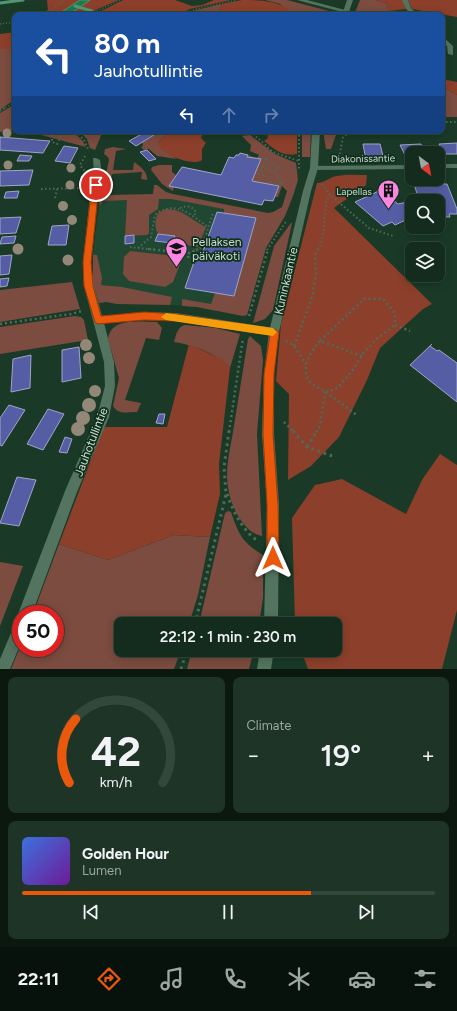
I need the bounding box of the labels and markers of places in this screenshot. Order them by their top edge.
pin [79,168,113,202]
building icon: Lapellas [375,178,401,211]
place label: Lapellas [336,185,372,198]
place label: Pellaksen päiväkoti [192,235,242,263]
school or university icon: Pellaksen päiväkoti [164,236,190,269]

